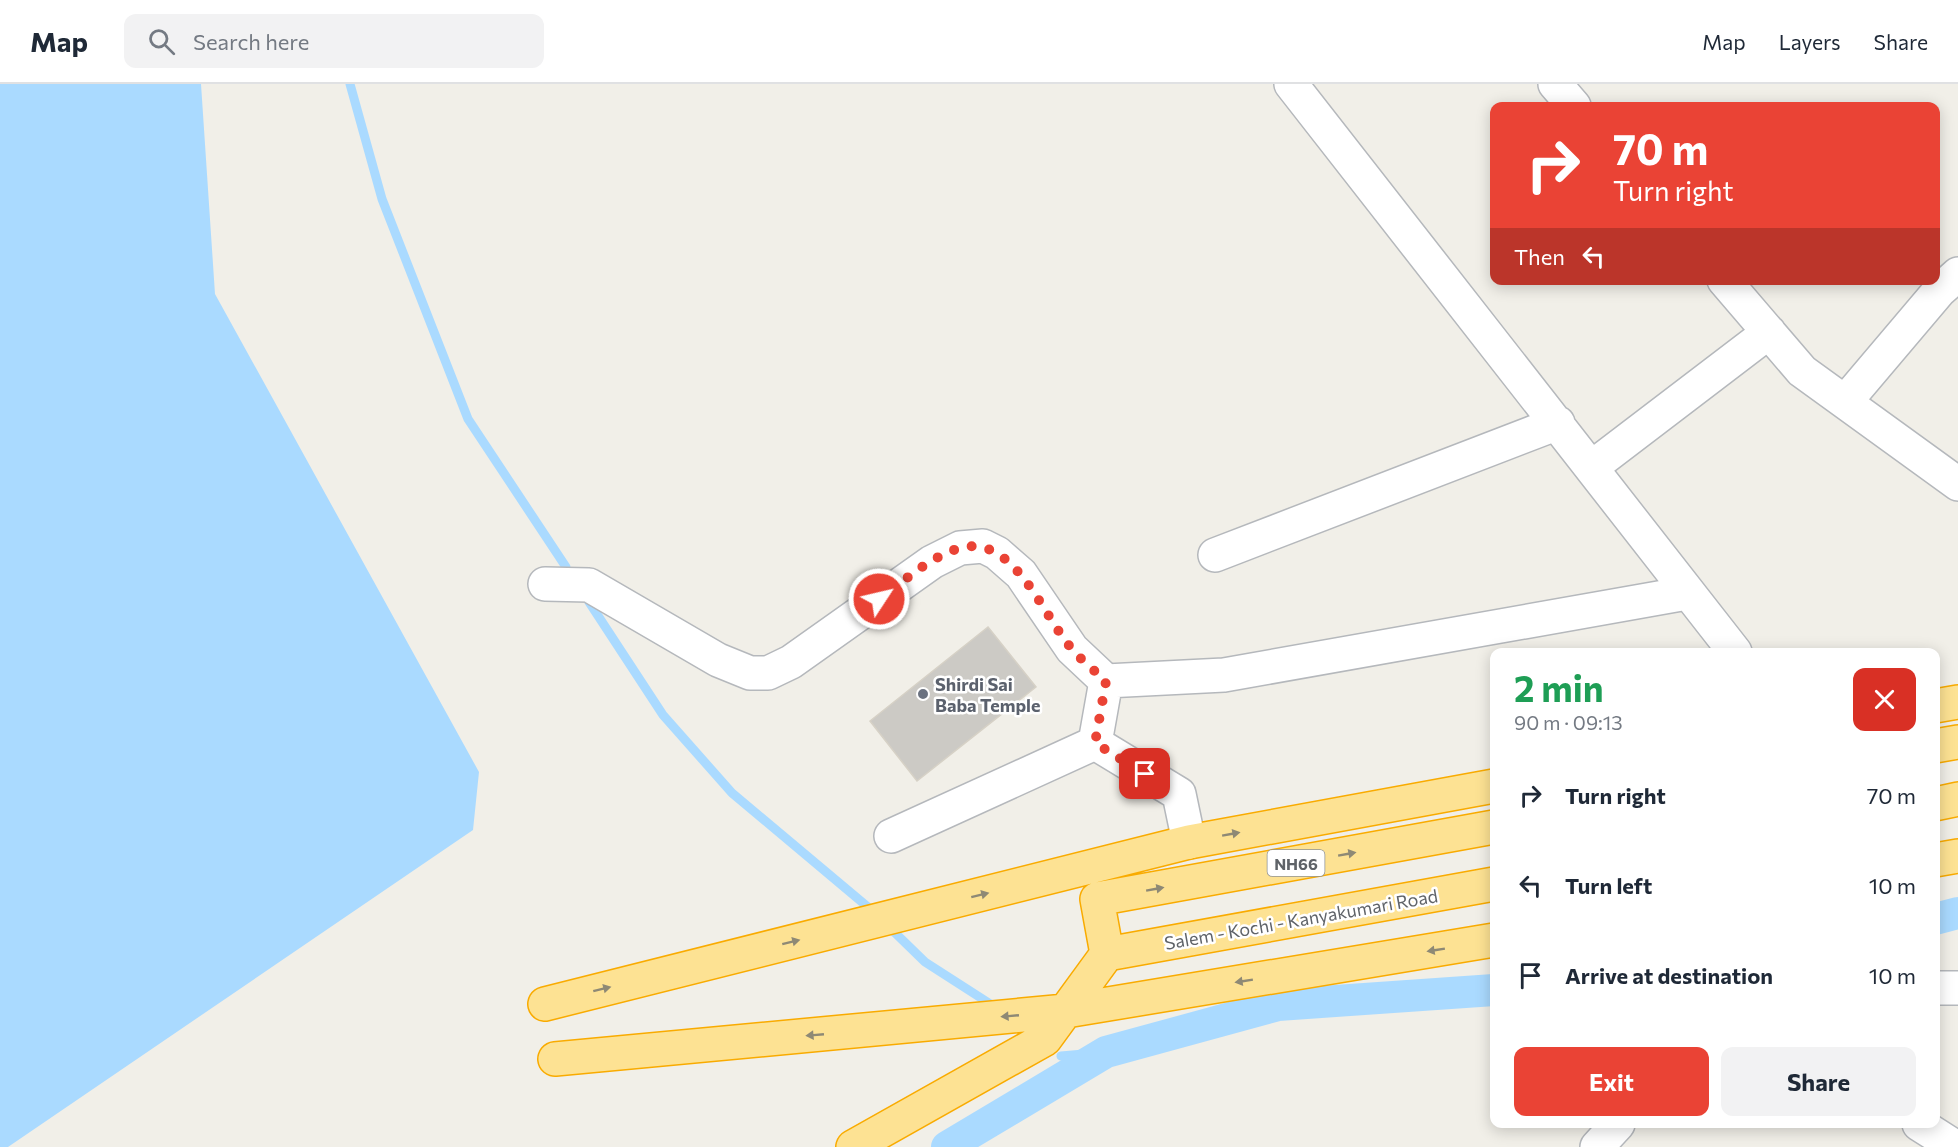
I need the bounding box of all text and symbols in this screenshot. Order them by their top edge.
search box [124,14,544,68]
text: Map [30,24,88,58]
icon: search [145,25,178,58]
text: Search here [193,28,309,55]
text: Map [1702,29,1746,54]
text: Layers [1779,29,1841,54]
text: Share [1874,29,1928,54]
text: 70 m [1613,122,1708,174]
icon: right [1514,126,1592,204]
text: Turn right [1613,174,1733,207]
icon: left [1577,240,1610,273]
text: Then [1514,243,1565,270]
position arrow [847,567,911,631]
text: 2 min [1514,665,1604,709]
button: close [1853,668,1916,731]
place label: Shirdi Sai Baba Temple [935,673,1041,716]
marker: Shirdi Sai Baba Temple [916,687,930,701]
text: 90 m · 09:13 [1514,710,1623,734]
pin [1119,748,1170,799]
icon: arrive [1128,757,1161,790]
icon: right [1514,779,1547,812]
text: Turn right [1565,782,1666,809]
text: 70 m [1867,782,1916,809]
one-way arrow [1222,829,1241,838]
one-way arrow [1337,849,1356,858]
road number: NH66 [1268,850,1324,876]
icon: left [1514,869,1547,902]
text: Turn left [1565,872,1652,899]
text: 10 m [1869,872,1916,899]
one-way arrow [1145,884,1164,893]
street label: Salem - Kochi - Kanyakumari Road [1163,884,1439,954]
one-way arrow [971,889,990,899]
one-way arrow [782,937,800,946]
one-way arrow [1427,945,1446,954]
icon: arrive [1514,959,1547,992]
text: Arrive at destination [1565,962,1773,989]
text: 10 m [1869,962,1916,989]
one-way arrow [1234,977,1253,986]
one-way arrow [593,984,611,994]
one-way arrow [1000,1011,1019,1021]
one-way arrow [806,1030,825,1040]
button: Exit [1514,1047,1709,1116]
button: Share [1721,1047,1916,1116]

